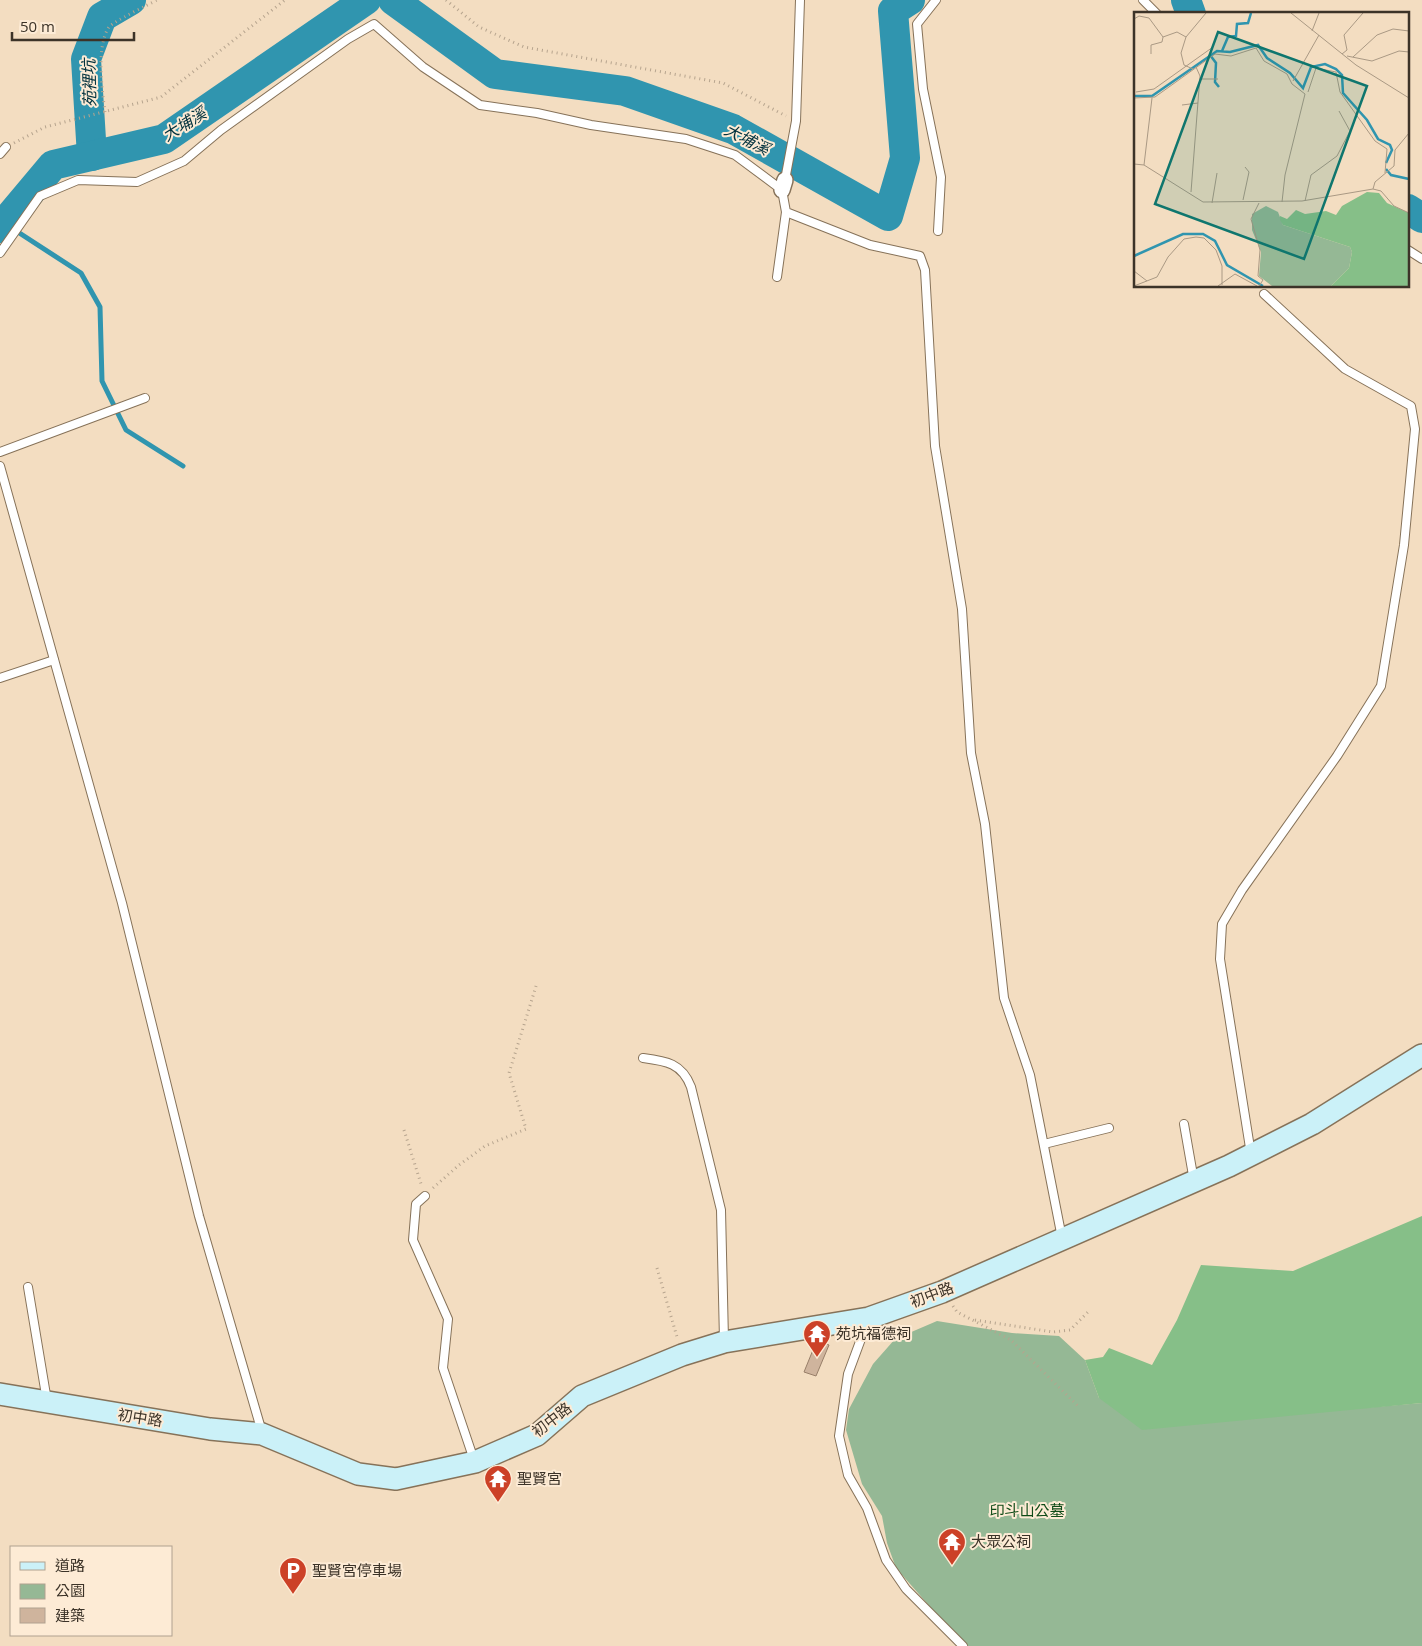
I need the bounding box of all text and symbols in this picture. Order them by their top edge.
scale bar [12,10,135,42]
inset map [1134,12,1410,288]
text: 50 m [20,16,55,36]
water label: 苑裡坑 [78,57,100,107]
water label: 大埔溪 [158,101,212,146]
water label: 大埔溪 [721,118,775,161]
street label: 初中路 [907,1277,956,1311]
temple icon: 苑坑福德祠 [802,1319,832,1358]
place label: 苑坑福德祠 [836,1323,911,1343]
street label: 初中路 [527,1397,575,1441]
street label: 初中路 [116,1404,164,1430]
temple icon: 聖賢宮 [483,1464,513,1503]
place label: 聖賢宮 [517,1468,562,1488]
park label: 印斗山公墓 [989,1500,1065,1520]
temple icon: 大眾公祠 [937,1527,967,1566]
place label: 大眾公祠 [971,1531,1031,1551]
legend [10,1546,172,1636]
text: 道路 [55,1555,85,1575]
parking icon: 聖賢宮停車場 [278,1556,308,1595]
place label: 聖賢宮停車場 [312,1560,402,1580]
text: 公園 [55,1580,85,1600]
text: 建築 [55,1605,85,1625]

